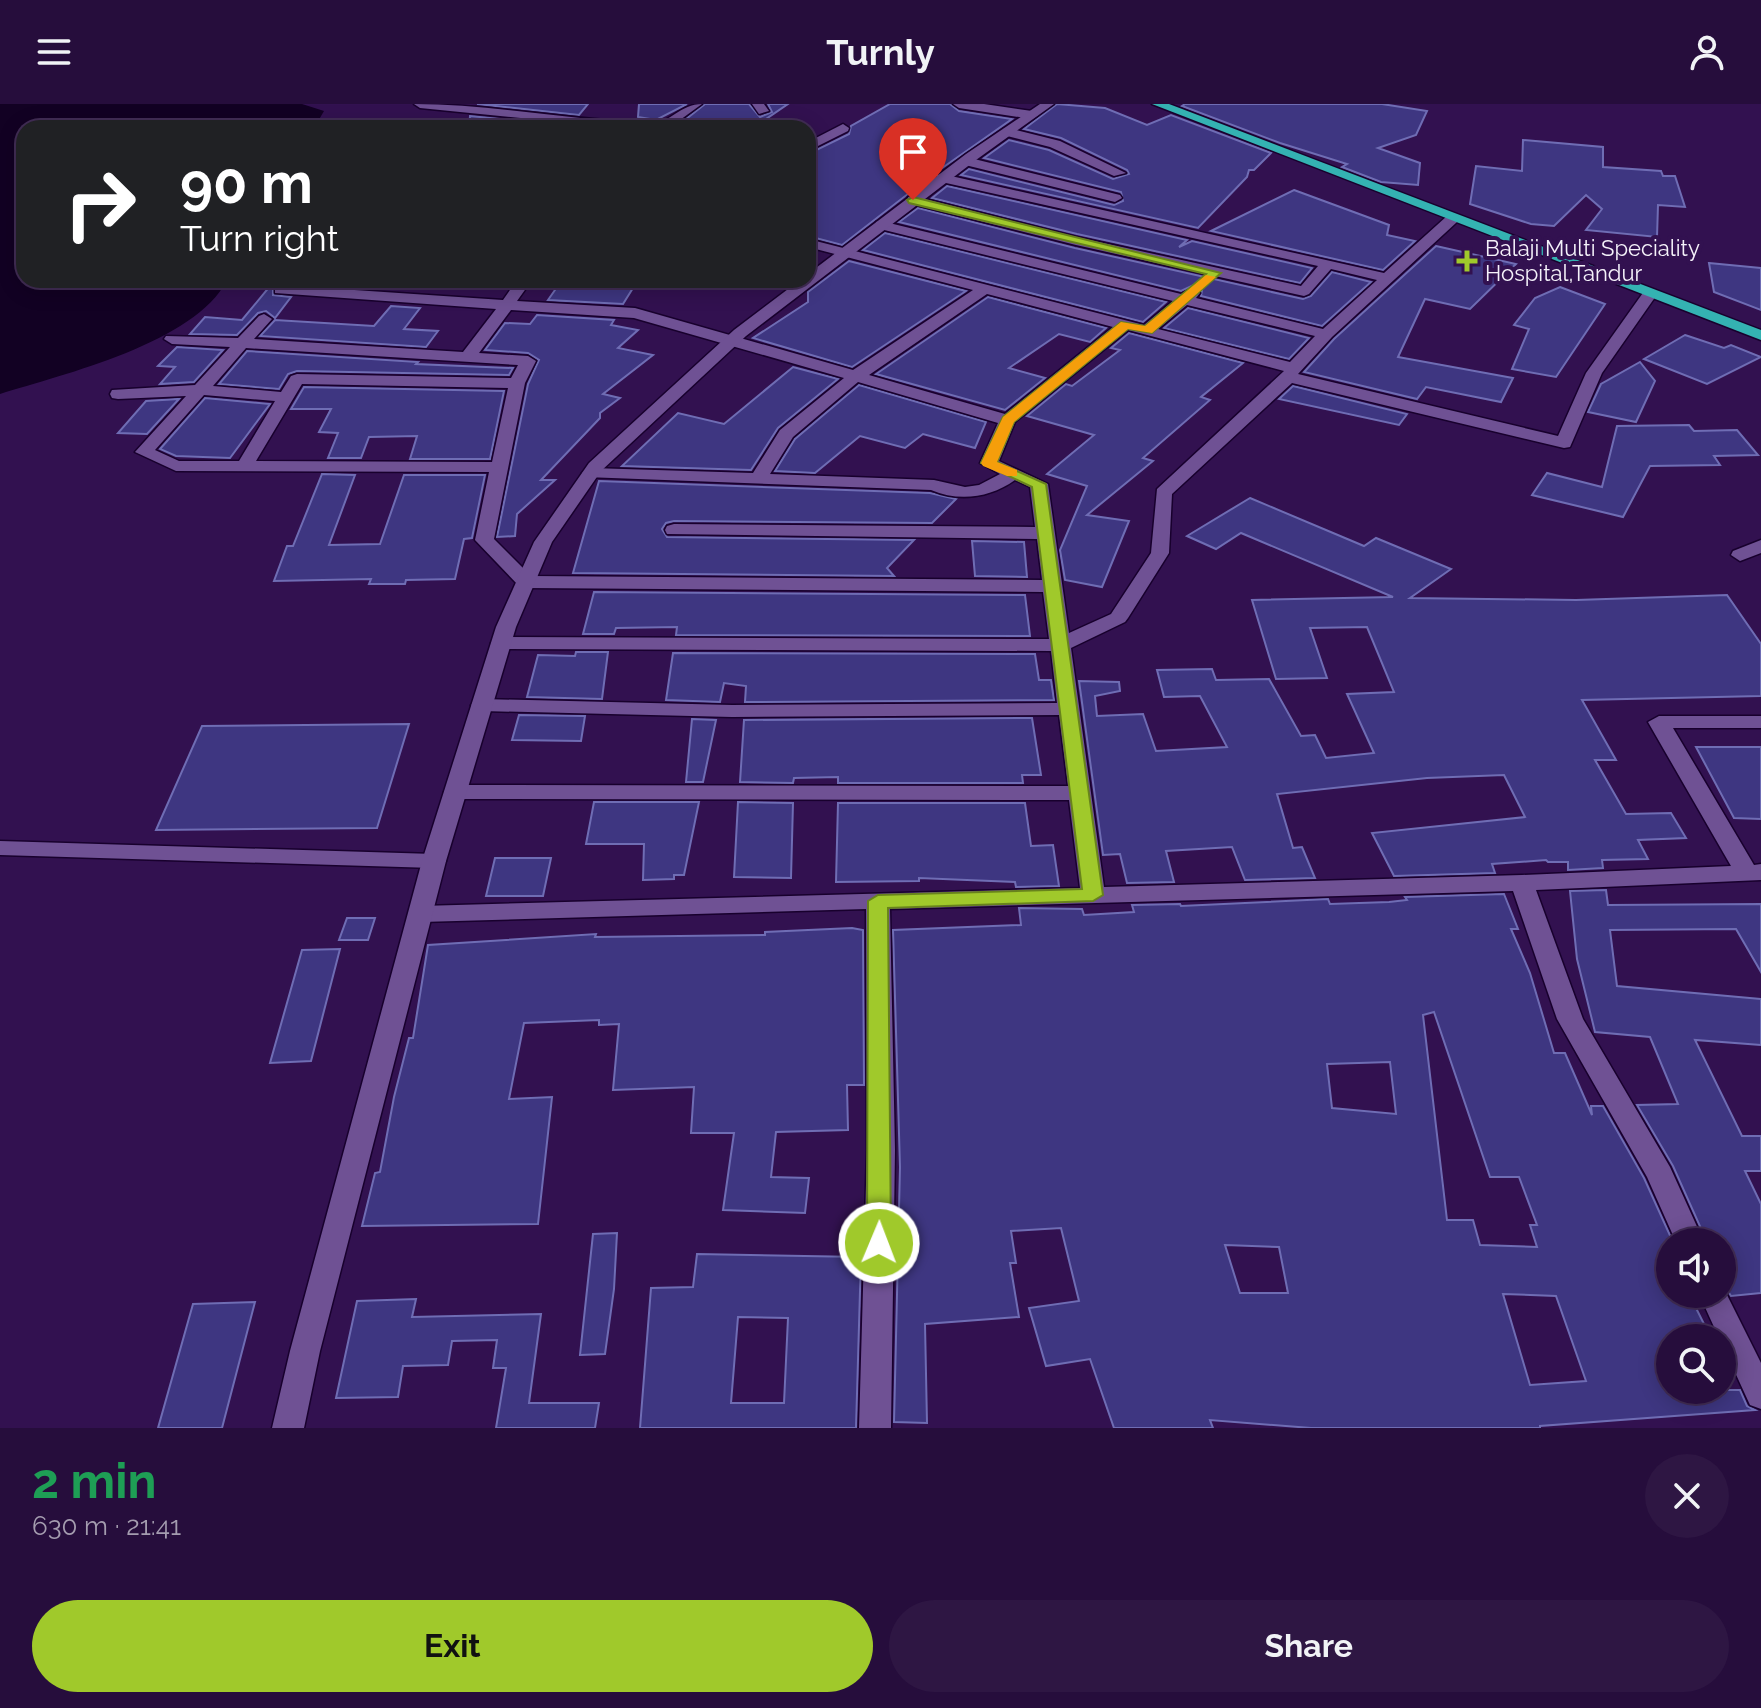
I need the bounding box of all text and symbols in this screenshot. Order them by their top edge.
icon: menu [32,30,76,74]
icon: person [1685,30,1729,74]
text: Turnly [826,31,935,73]
pin [879,118,947,200]
icon: arrive [891,130,935,174]
text: 90 m [180,150,313,216]
icon: right [48,152,152,256]
text: Turn right [180,217,339,259]
place label: Balaji Multi Speciality Hospital,Tandur [1485,235,1700,286]
marker: Balaji Multi Speciality Hospital,Tandur [1456,250,1478,272]
position arrow [837,1201,921,1285]
map controls [1656,1228,1736,1404]
button: sound [1656,1228,1736,1308]
button: search [1656,1324,1736,1404]
text: 2 min [32,1453,157,1509]
button: close [1645,1454,1729,1538]
text: 630 m · 21:41 [32,1511,181,1541]
button: Exit [32,1600,873,1692]
button: Share [889,1600,1729,1692]

